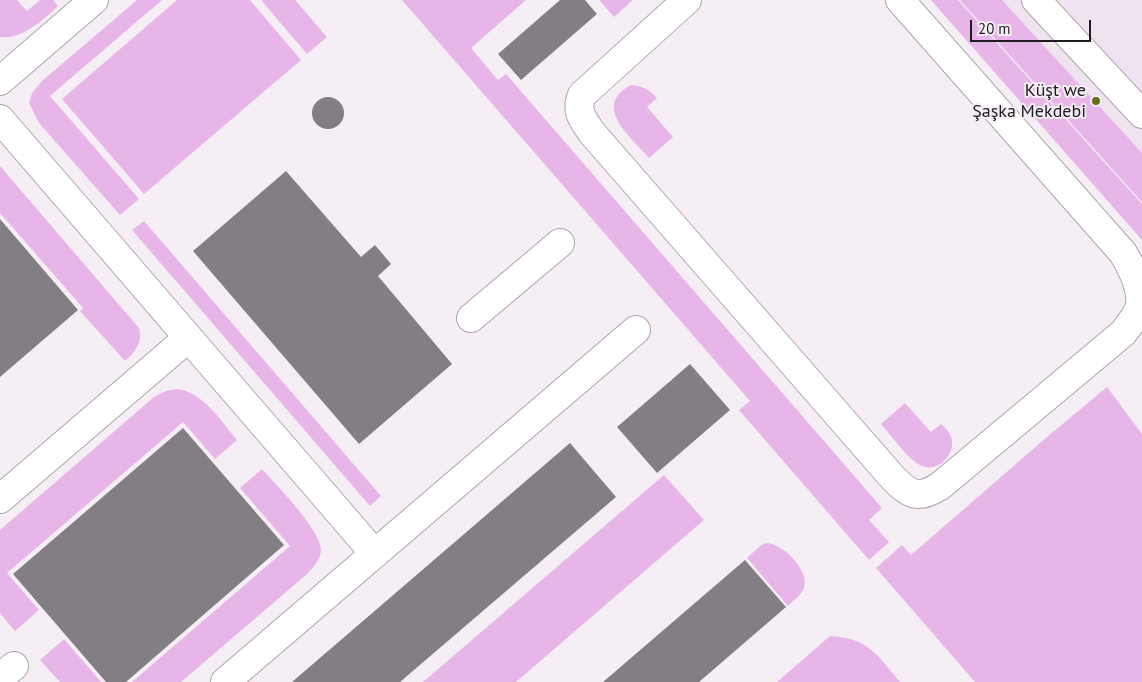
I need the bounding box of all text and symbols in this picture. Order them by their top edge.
scale bar [972,10,1093,42]
text: 20 m [978,19,1011,38]
place label: Küşt we Şaşka Mekdebi [972,80,1086,122]
marker: Küşt we Şaşka Mekdebi [1090,95,1102,107]

